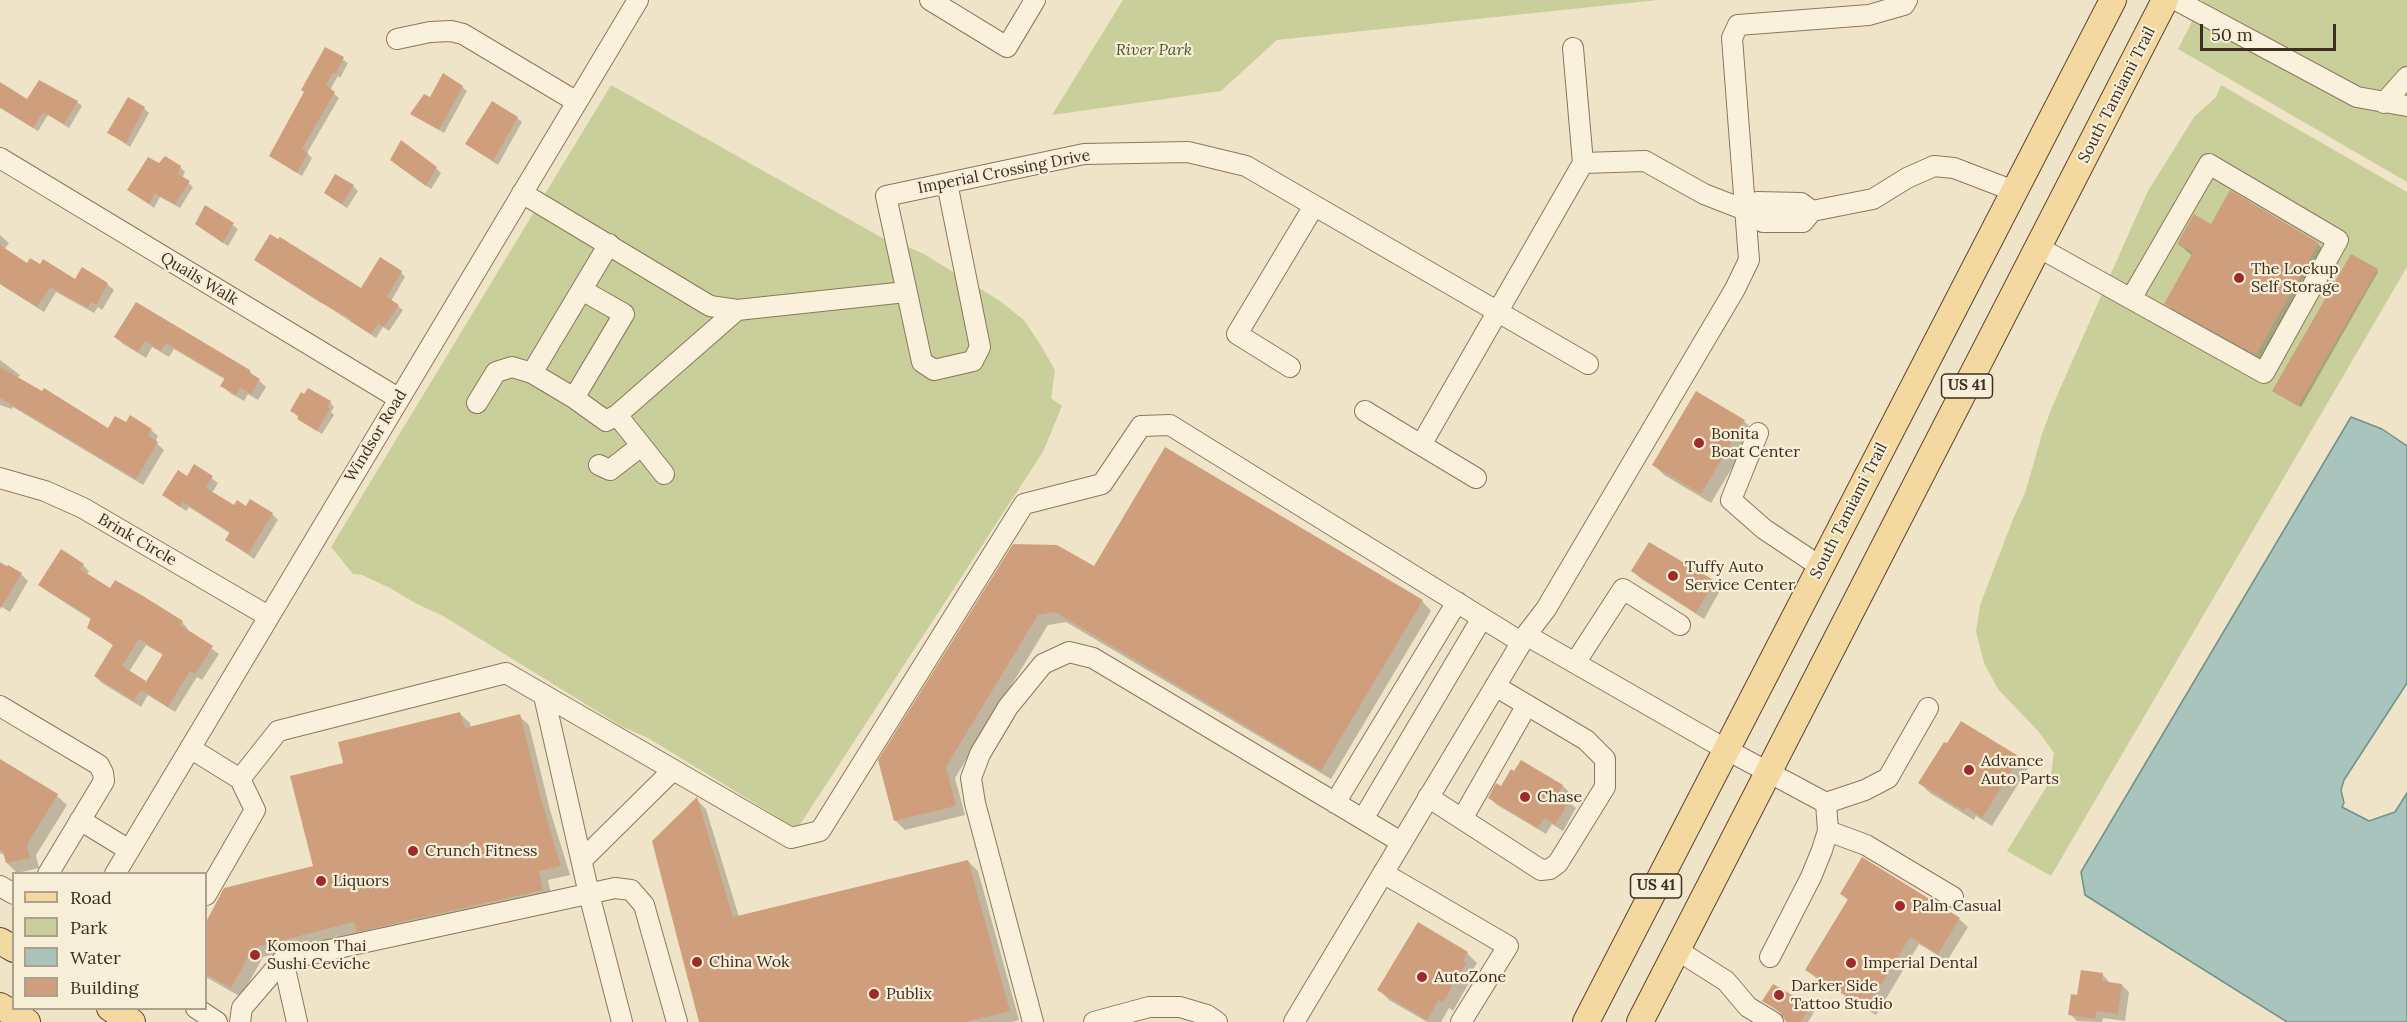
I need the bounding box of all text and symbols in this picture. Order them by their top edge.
scale bar [2203,12,2340,50]
text: 50 m [2211,23,2253,46]
street label: South Tamiami Trail [2074,24,2160,166]
park label: River Park [1116,40,1192,60]
street label: Imperial Crossing Drive [916,146,1092,198]
street label: Quails Walk [157,248,241,310]
place label: The Lockup Self Storage [2251,259,2340,297]
marker: The Lockup Self Storage [2232,271,2246,285]
road number: US 41 [1942,374,1992,398]
street label: Windsor Road [341,386,411,486]
place label: Bonita Boat Center [1711,424,1800,462]
marker: Bonita Boat Center [1692,436,1706,450]
street label: South Tamiami Trail [1806,440,1892,582]
street label: Brink Circle [94,510,180,570]
place label: Tuffy Auto Service Center [1685,557,1795,595]
marker: Tuffy Auto Service Center [1666,569,1680,583]
place label: Advance Auto Parts [1981,751,2059,789]
marker: Advance Auto Parts [1962,763,1976,777]
place label: Chase [1537,787,1582,807]
marker: Chase [1518,790,1532,804]
place label: Crunch Fitness [425,841,538,861]
marker: Crunch Fitness [406,844,420,858]
place label: Liquors [333,871,389,891]
legend [12,872,207,1010]
marker: Liquors [314,874,328,888]
road number: US 41 [1630,874,1682,898]
text: Road [70,886,112,909]
place label: Palm Casual [1912,896,2002,916]
marker: Palm Casual [1893,899,1907,913]
text: Park [70,916,107,939]
place label: Komoon Thai Sushi Ceviche [267,936,370,974]
text: Water [70,946,121,969]
marker: Komoon Thai Sushi Ceviche [248,948,262,962]
place label: China Wok [709,952,790,972]
place label: Imperial Dental [1863,953,1978,973]
marker: China Wok [690,955,704,969]
marker: Imperial Dental [1844,956,1858,970]
place label: AutoZone [1434,967,1506,987]
marker: AutoZone [1415,970,1429,984]
text: Building [70,976,138,999]
place label: Darker Side Tattoo Studio [1791,976,1893,1014]
place label: Publix [886,984,932,1004]
marker: Publix [867,987,881,1001]
marker: Darker Side Tattoo Studio [1772,988,1786,1002]

